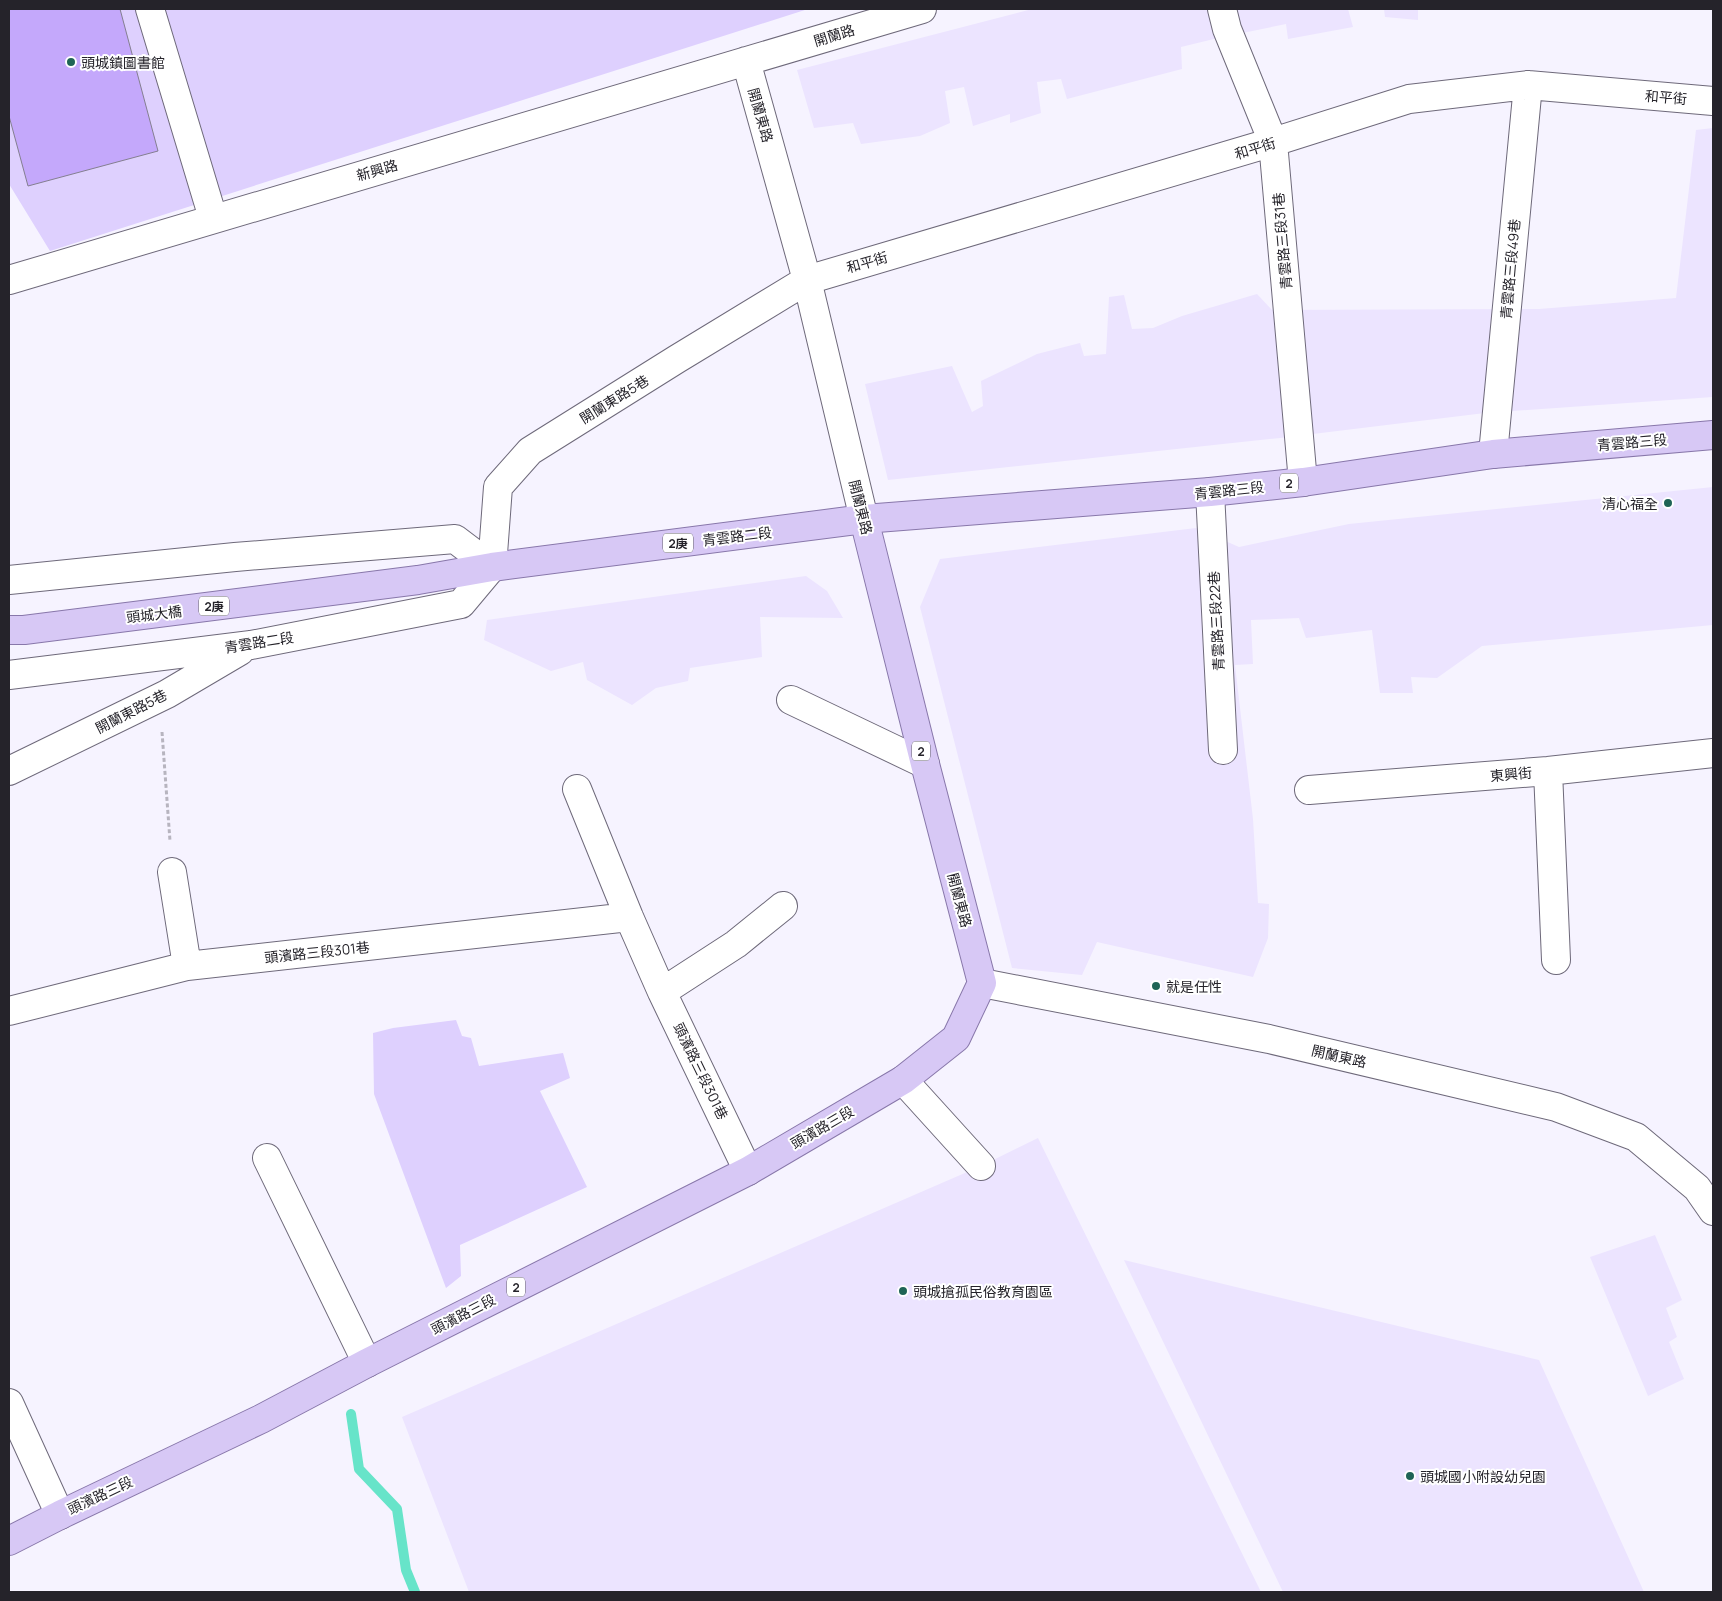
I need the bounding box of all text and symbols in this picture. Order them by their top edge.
street label: 開蘭路 [811,20,857,50]
place label: 頭城鎮圖書館 [81,53,165,72]
marker: 頭城鎮圖書館 [65,56,77,68]
street label: 開蘭東路 [744,85,778,145]
street label: 和平街 [1644,86,1688,108]
street label: 和平街 [1232,133,1278,163]
street label: 新興路 [354,155,400,185]
street label: 青雲路三段31巷 [1268,192,1296,290]
street label: 青雲路三段49巷 [1496,218,1524,320]
street label: 和平街 [844,247,890,277]
street label: 開蘭東路5巷 [576,370,652,428]
street label: 青雲路三段 [1596,429,1668,455]
road number: 2 [1280,473,1298,492]
street label: 青雲路三段 [1193,477,1265,503]
street label: 開蘭東路 [845,478,877,536]
place label: 清心福全 [1602,494,1658,513]
marker: 清心福全 [1662,497,1674,509]
street label: 青雲路二段 [701,522,773,550]
road number: 2庚 [663,534,693,552]
street label: 青雲路三段22巷 [1204,571,1228,671]
road number: 2庚 [199,596,229,616]
street label: 頭城大橋 [125,601,183,627]
street label: 青雲路二段 [223,627,295,657]
street label: 開蘭東路5巷 [92,685,170,737]
road number: 2 [912,741,930,760]
street label: 東興街 [1489,763,1533,785]
street label: 開蘭東路 [944,870,976,930]
street label: 頭濱路三段301巷 [263,937,371,967]
place label: 就是任性 [1166,977,1222,996]
marker: 就是任性 [1150,980,1162,992]
street label: 頭濱路三段301巷 [669,1019,733,1123]
street label: 開蘭東路 [1310,1040,1368,1072]
street label: 頭濱路三段 [787,1101,857,1153]
road number: 2 [507,1277,525,1296]
place label: 頭城搶孤民俗教育園區 [913,1282,1053,1301]
marker: 頭城搶孤民俗教育園區 [897,1285,909,1297]
street label: 頭濱路三段 [428,1290,498,1338]
place label: 頭城國小附設幼兒園 [1420,1467,1546,1486]
marker: 頭城國小附設幼兒園 [1404,1470,1416,1482]
street label: 頭濱路三段 [64,1472,136,1518]

